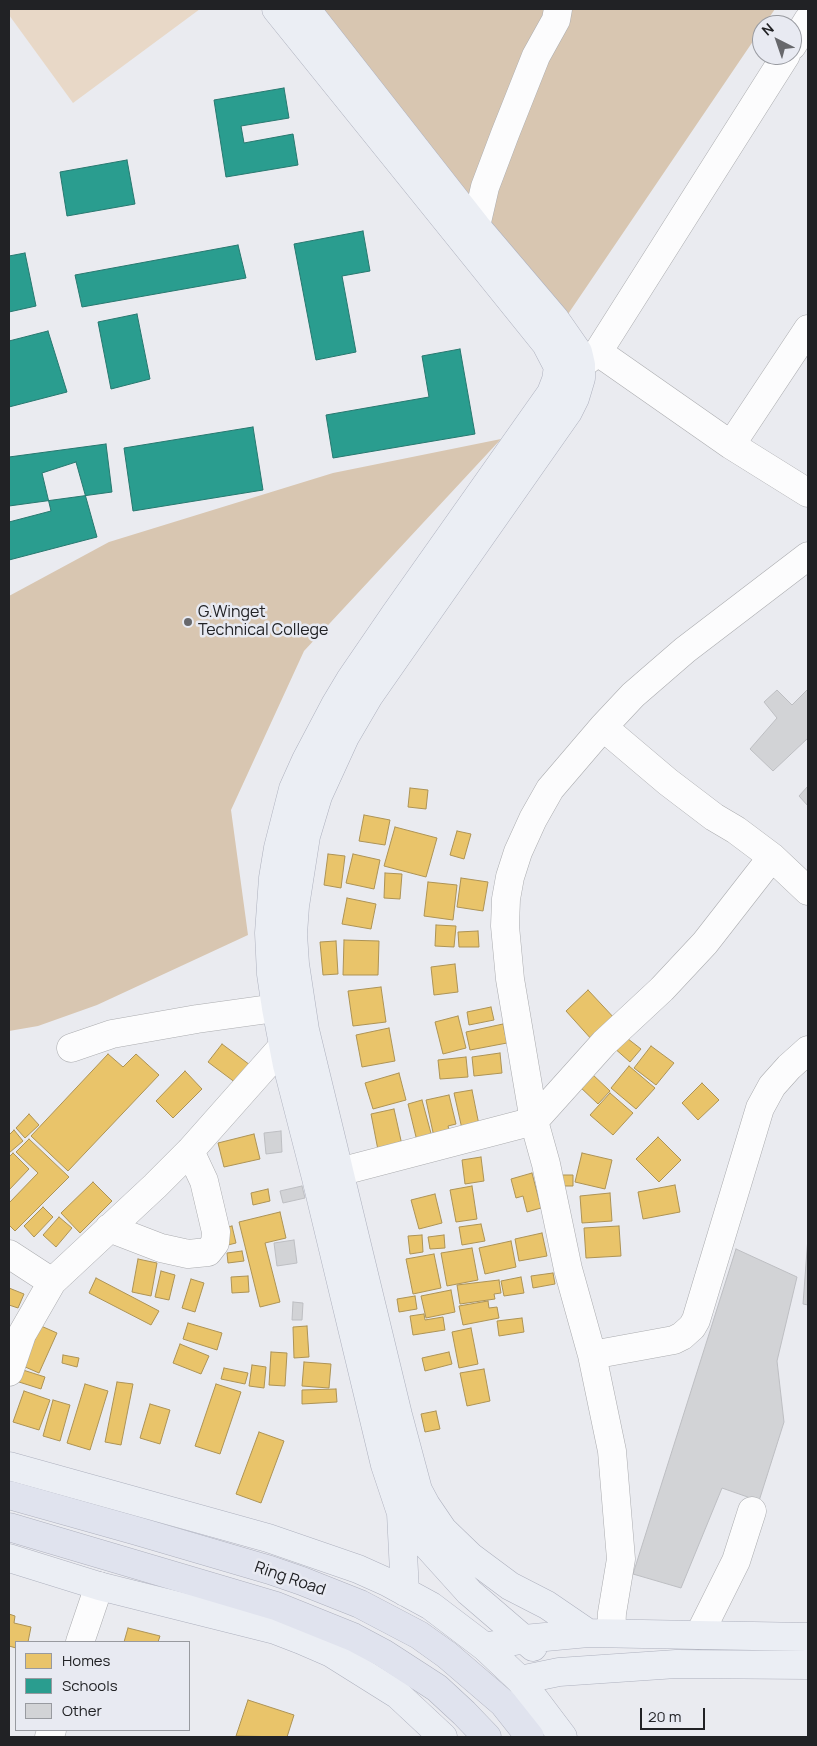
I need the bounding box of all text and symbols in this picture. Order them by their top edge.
north arrow [752,15,802,65]
text: N [757,19,778,40]
place label: G.Winget Technical College [198,603,328,641]
marker: G.Winget Technical College [182,616,194,628]
street label: Ring Road [252,1558,328,1600]
legend [15,1641,190,1731]
text: Homes [62,1650,110,1671]
text: Schools [62,1675,118,1696]
scale bar [642,1698,707,1730]
text: Other [62,1700,102,1721]
text: 20 m [648,1706,681,1727]

